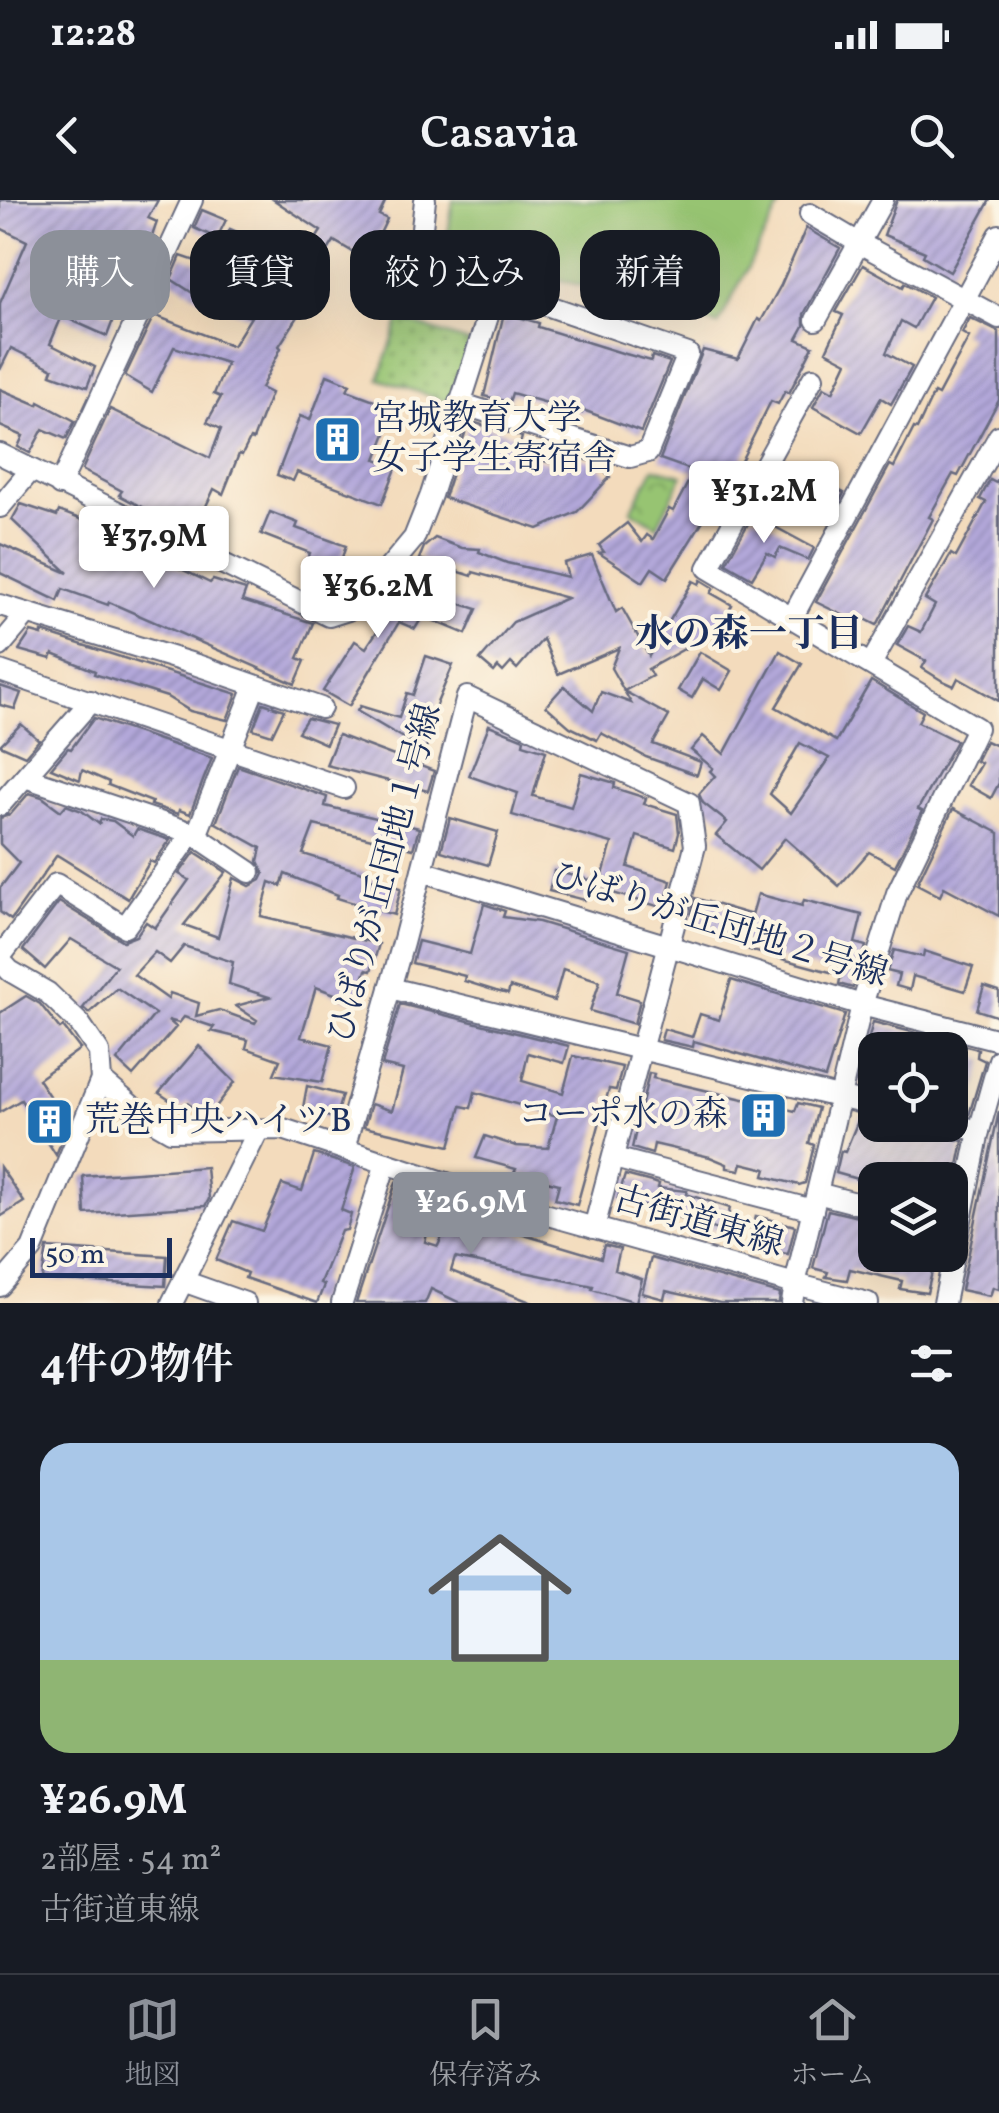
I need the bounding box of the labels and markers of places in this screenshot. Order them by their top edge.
place label: 宮城教育大学 女子学生寄宿舎 [372,396,617,484]
building icon: 宮城教育大学 女子学生寄宿舎 [311,414,363,466]
pin: ¥31.2M [683,461,845,546]
pin: ¥37.9M [73,506,235,591]
pin: ¥36.2M [297,556,459,641]
building icon: コーポ水の森 [737,1090,789,1142]
place label: コーポ水の森 [518,1092,728,1140]
building icon: 荒巻中央ハイツB [24,1096,76,1148]
place label: 荒巻中央ハイツB [85,1098,352,1146]
pin: ¥26.9M [390,1172,552,1257]

